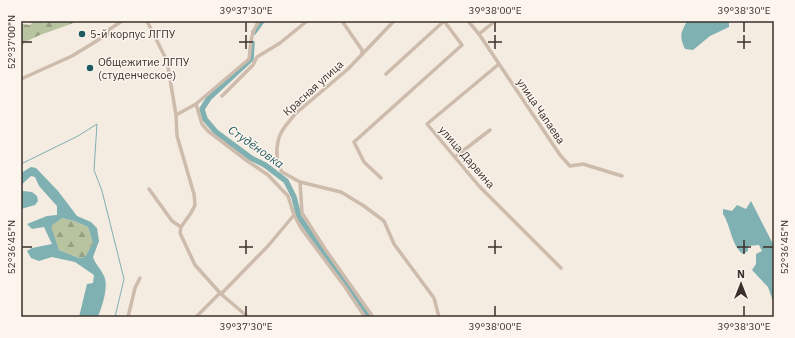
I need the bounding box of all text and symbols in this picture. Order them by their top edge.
text: 39°37'30"E [219,4,273,17]
text: 39°38'00"E [468,4,522,17]
text: 39°38'30"E [717,4,771,17]
text: 52°37'00"N [5,15,18,69]
place label: 5-й корпус ЛГПУ [90,27,176,41]
marker: 5-й корпус ЛГПУ [77,29,87,39]
place label: Общежитие ЛГПУ (студенческое) [98,55,190,82]
street label: Красная улица [280,57,346,119]
marker: Общежитие ЛГПУ (студенческое) [85,63,95,73]
street label: улица Чапаева [514,75,568,147]
water label: Студёновка [226,122,287,171]
street label: улица Дарвина [436,123,498,191]
text: 52°36'45"N [5,220,18,274]
text: 52°36'45"N [778,220,791,274]
north arrow [721,264,761,304]
text: N [737,267,745,281]
text: 39°37'30"E [219,320,273,333]
text: 39°38'00"E [468,320,522,333]
text: 39°38'30"E [717,320,771,333]

